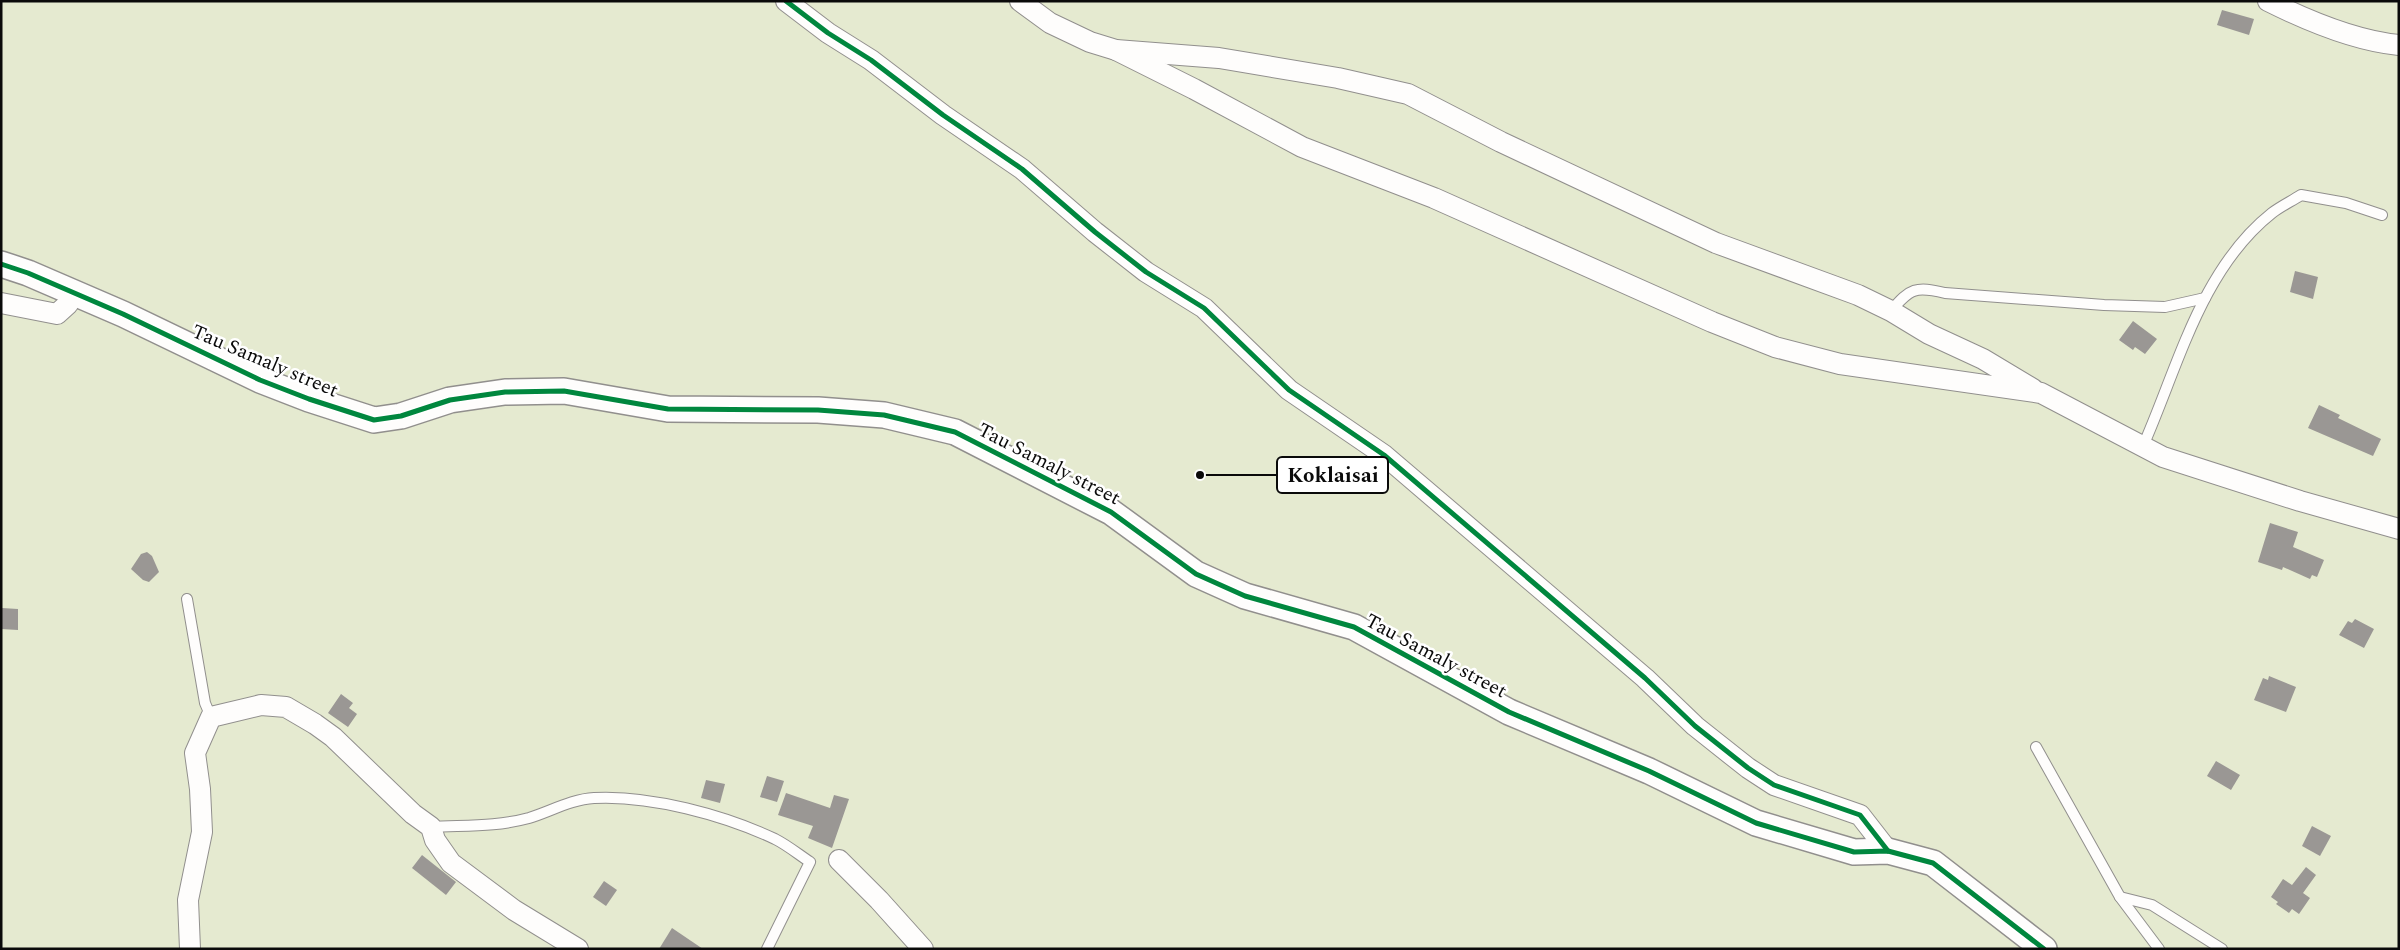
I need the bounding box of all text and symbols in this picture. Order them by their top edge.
street label: Tau Samaly street [187,317,343,405]
street label: Tau Samaly street [972,415,1126,513]
callout: Koklaisai [1277,457,1388,493]
text: Koklaisai [1287,460,1379,492]
street label: Tau Samaly street [1360,606,1512,706]

